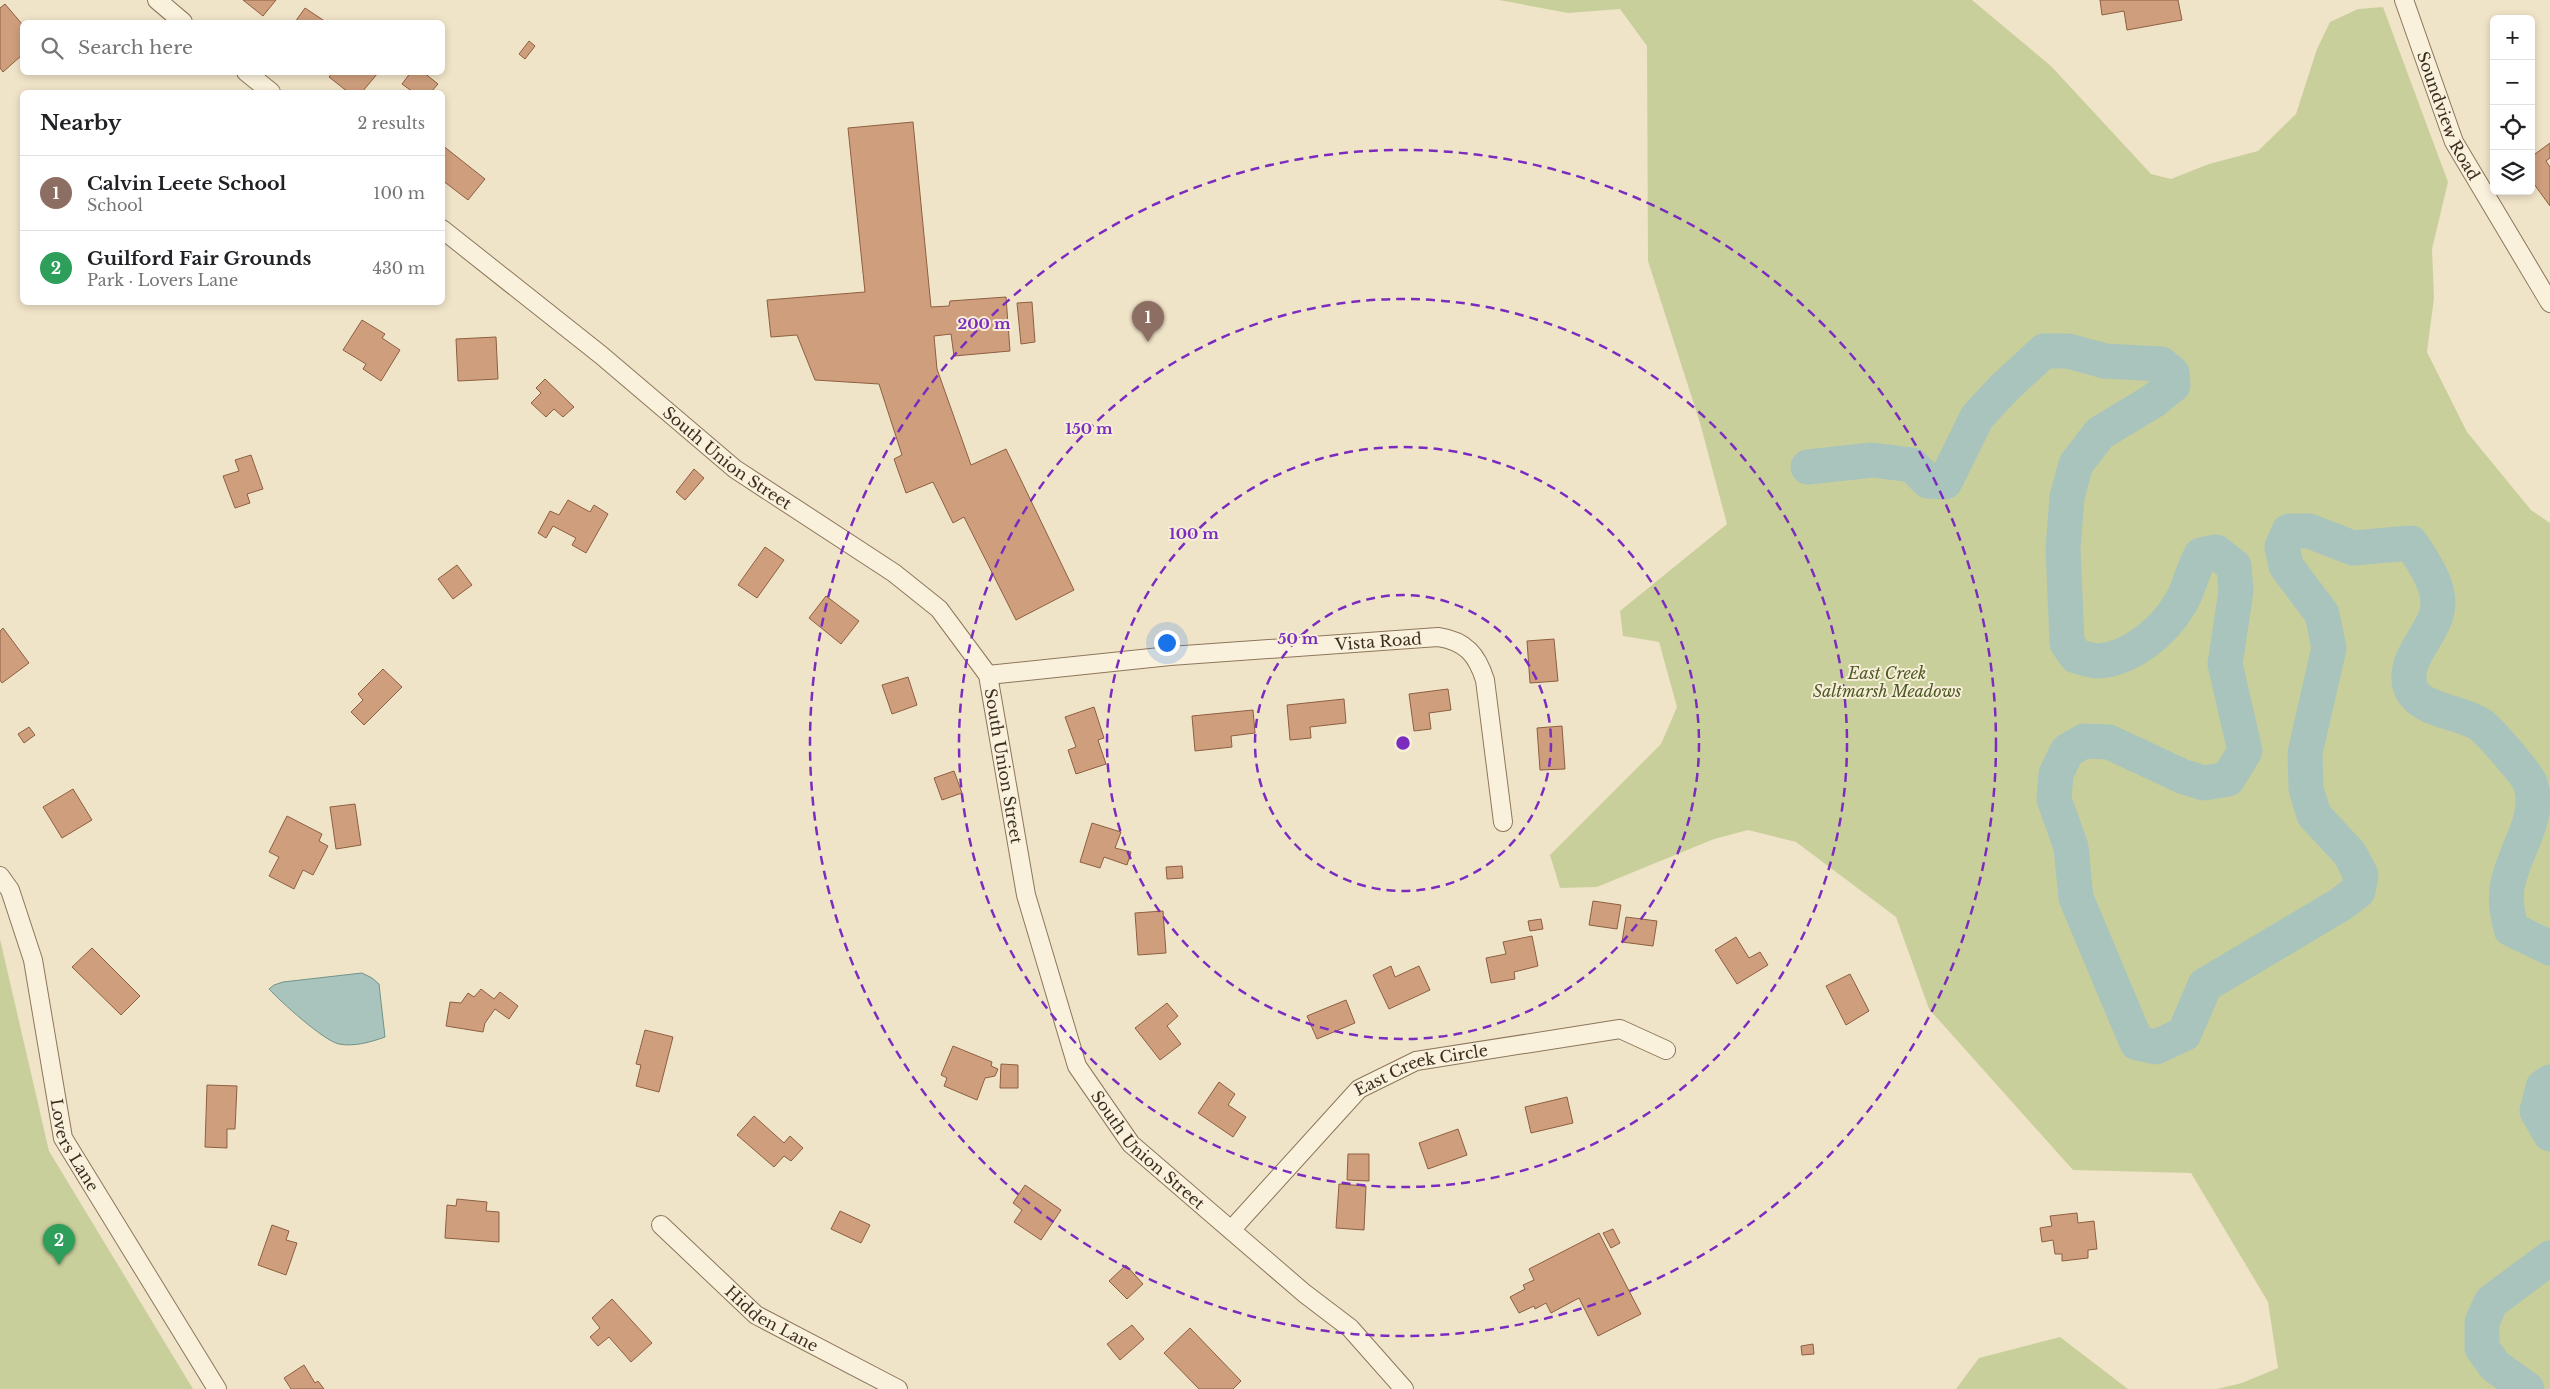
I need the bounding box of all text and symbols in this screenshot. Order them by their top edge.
map controls [2490,15,2535,195]
button: + [2490,15,2535,60]
search box [20,20,445,75]
icon: search [38,34,66,62]
text: Search here [78,36,193,59]
street label: Soundview Road [2413,49,2484,184]
button: − [2490,60,2535,105]
button: locate [2490,105,2535,150]
text: Nearby [40,110,121,136]
text: 2 results [357,113,425,133]
button: layers [2490,150,2535,195]
text: Calvin Leete School [87,172,286,195]
text: 1 [53,183,59,203]
text: 100 m [373,183,425,203]
text: School [87,195,143,215]
text: Guilford Fair Grounds [87,247,311,270]
text: 2 [51,258,61,278]
text: 430 m [373,258,425,278]
text: Park · Lovers Lane [87,270,238,290]
pin: 1 [1132,301,1164,342]
text: 200 m [958,314,1011,333]
street label: South Union Street [659,402,796,513]
text: 150 m [1065,419,1113,438]
text: 100 m [1169,524,1219,543]
street label: Vista Road [1333,628,1423,654]
text: 50 m [1278,629,1319,648]
your location [1154,630,1180,656]
park label: East Creek Saltmarsh Meadows [1813,663,1961,701]
street label: South Union Street [980,687,1027,845]
centre of rings [1394,734,1412,752]
street label: East Creek Circle [1351,1040,1489,1100]
street label: South Union Street [1087,1087,1209,1213]
street label: Lovers Lane [47,1097,103,1195]
pin: 2 [43,1224,75,1265]
street label: Hidden Lane [721,1281,822,1356]

